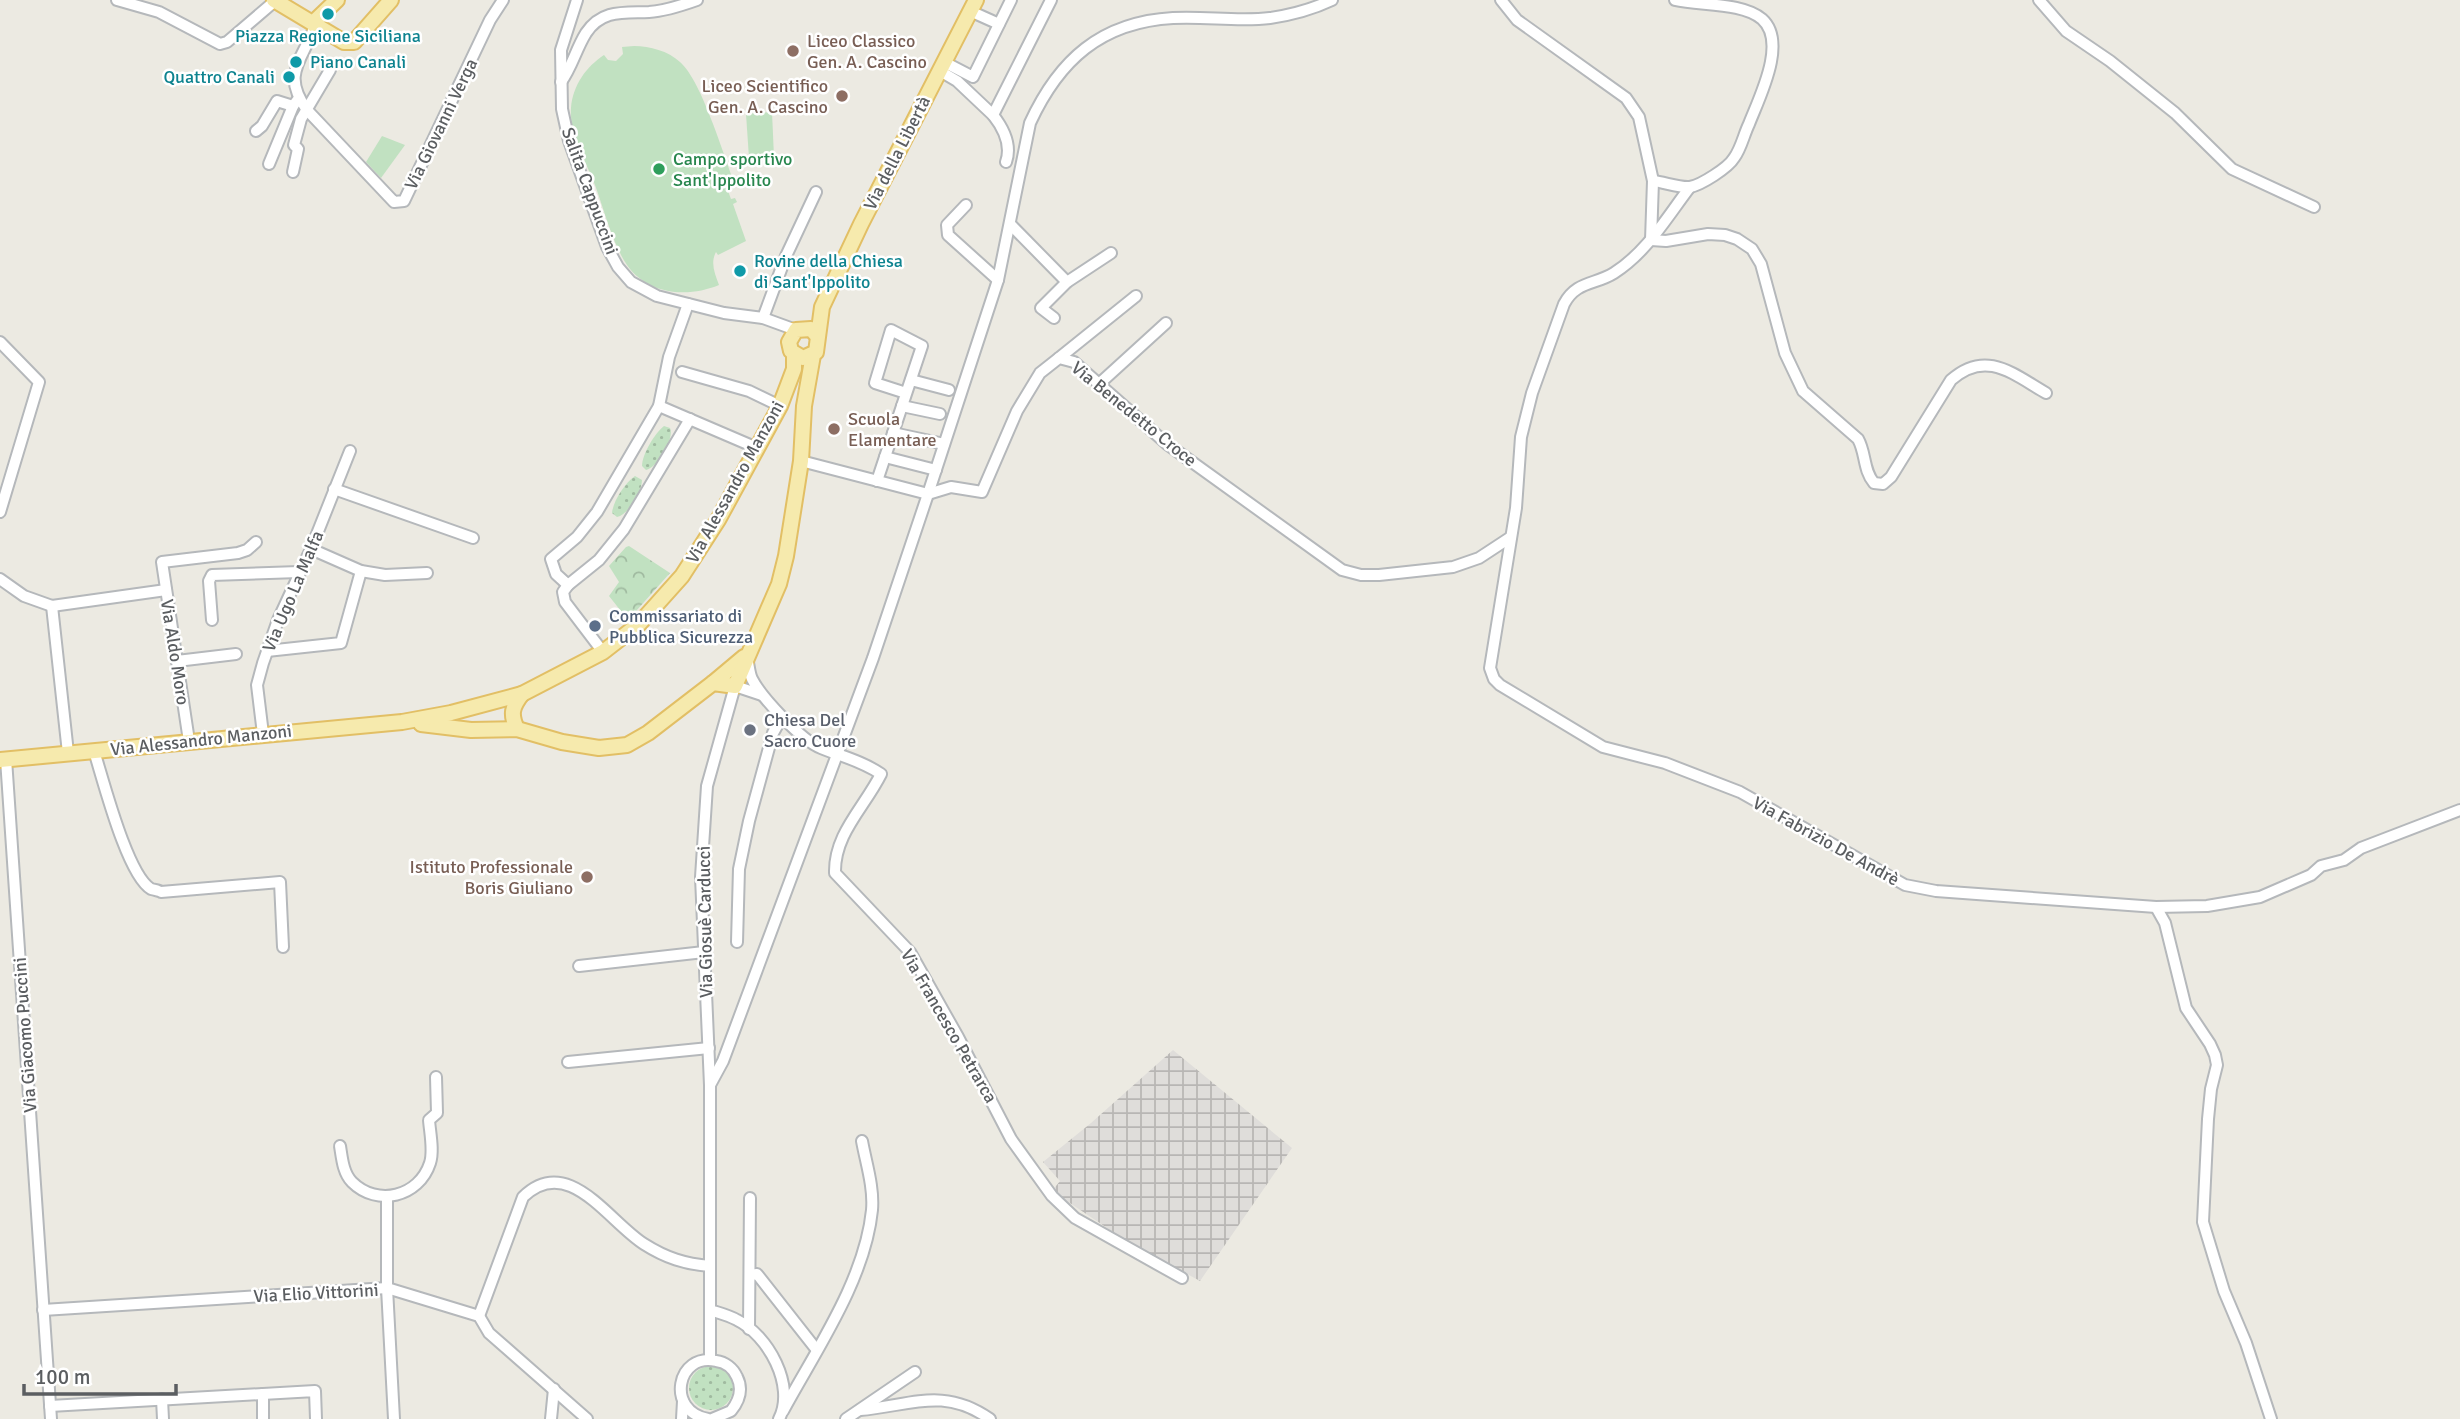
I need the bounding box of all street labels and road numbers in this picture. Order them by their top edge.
street label: Via Giovanni Verga [400,55,482,193]
street label: Via della Libertà [859,92,935,214]
street label: Salita Cappuccini [557,124,623,258]
street label: Via Benedetto Croce [1067,357,1201,471]
street label: Via Alessandro Manzoni [681,397,789,567]
street label: Via Ugo La Malfa [258,527,328,655]
street label: Via Aldo Moro [156,598,194,706]
street label: Via Alessandro Manzoni [109,720,293,760]
street label: Via Fabrizio De Andrè [1749,792,1903,890]
street label: Via Giosuè Carducci [693,846,717,998]
street label: Via Francesco Petrarca [896,945,1002,1107]
street label: Via Giacomo Puccini [9,957,41,1113]
street label: Via Elio Vittorini [253,1279,379,1307]

